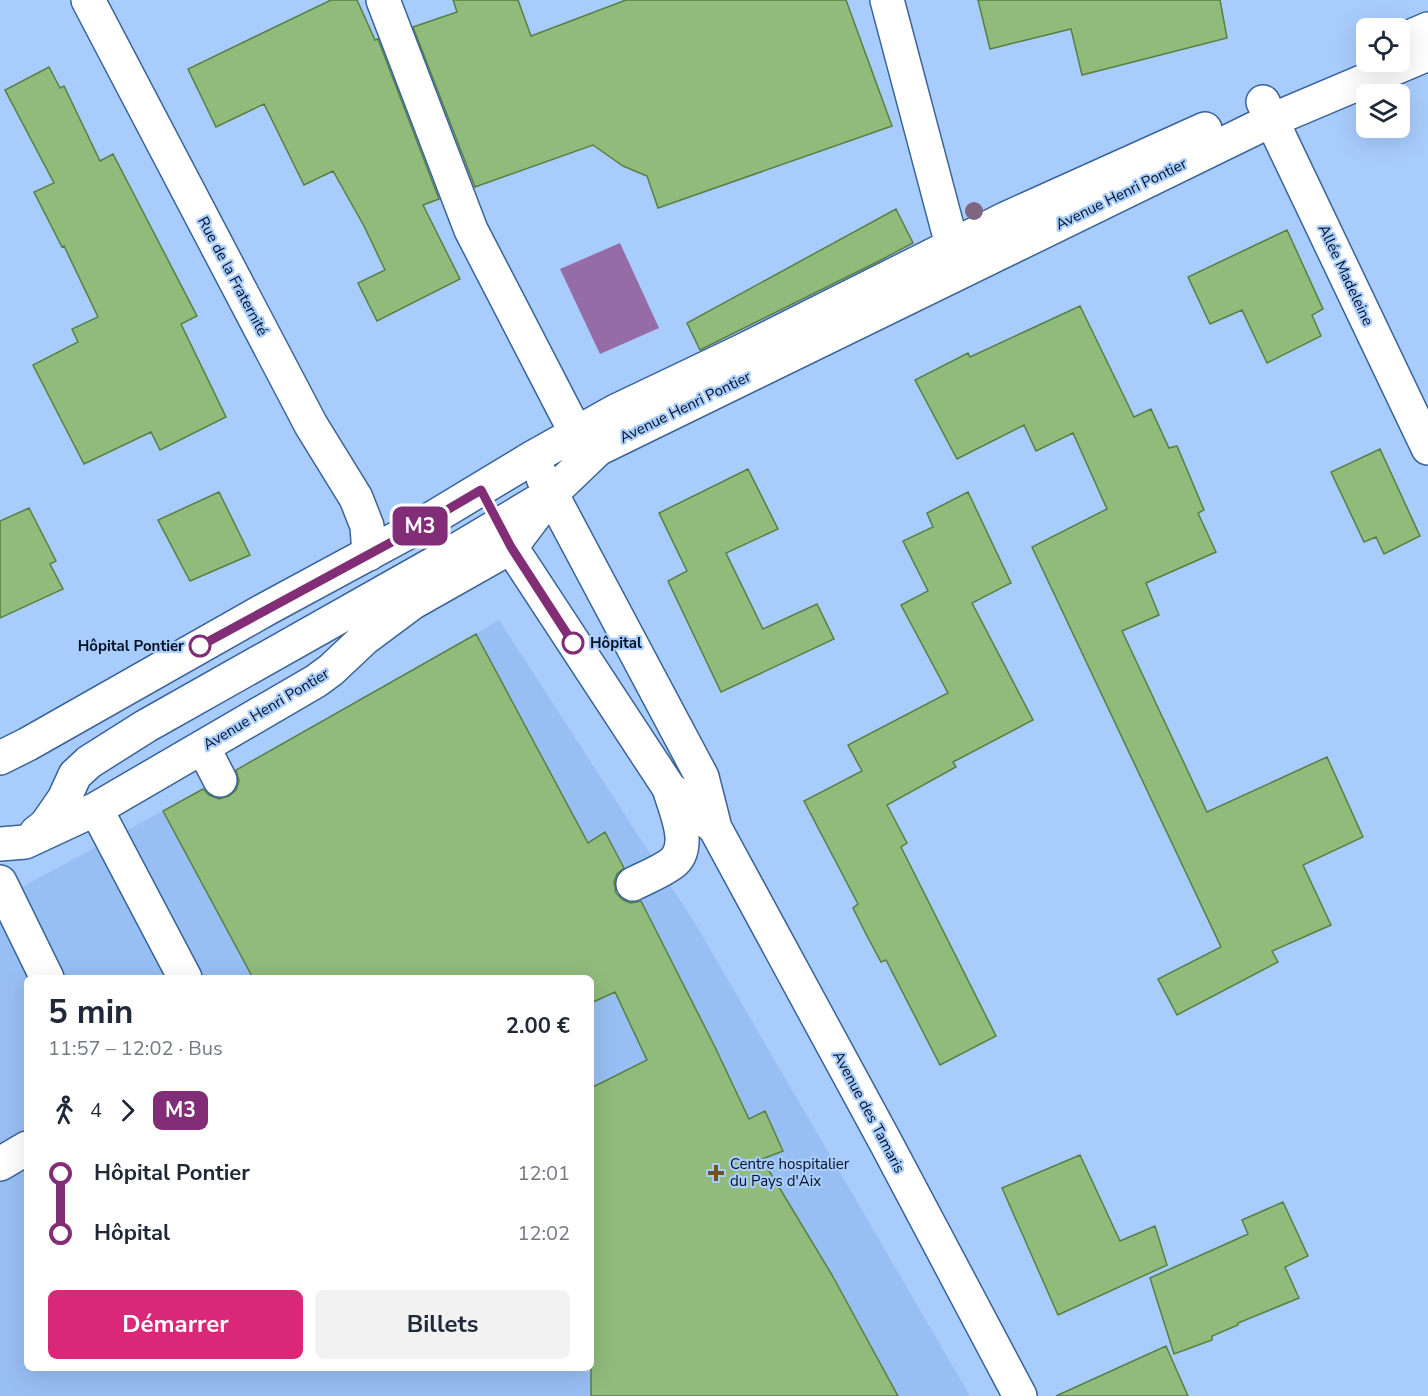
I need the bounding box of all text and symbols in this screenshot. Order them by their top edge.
map controls [1356,18,1410,138]
button: locate [1356,18,1410,72]
button: layers [1356,84,1410,138]
street label: Avenue Henri Pontier [1052,153,1190,234]
street label: Rue de la Fraternité [193,213,273,339]
street label: Allée Madeleine [1314,221,1378,329]
street label: Avenue Henri Pontier [616,366,754,447]
line badge: M3 [393,506,447,546]
text: M3 [405,512,435,540]
marker: Hôpital [562,632,584,654]
place label: Hôpital [590,633,642,653]
marker: Hôpital Pontier [189,635,211,657]
place label: Hôpital Pontier [78,636,184,656]
street label: Avenue Henri Pontier [199,663,333,755]
text: 5 min [48,990,133,1035]
text: 2.00 € [506,1011,570,1041]
text: 11:57 – 12:02 · Bus [48,1035,223,1062]
street label: Avenue des Tamaris [828,1048,910,1176]
icon: walk [48,1094,81,1127]
icon: forward [111,1094,144,1127]
text: M3 [165,1096,196,1124]
text: 4 [90,1097,102,1124]
place label: Centre hospitalier du Pays d'Aix [730,1154,850,1191]
text: Hôpital Pontier [94,1158,250,1188]
text: 12:01 [517,1160,570,1187]
marker: Centre hospitalier du Pays d'Aix [707,1164,725,1182]
text: Hôpital [94,1218,170,1248]
text: 12:02 [517,1220,570,1247]
button: Démarrer [48,1290,303,1359]
button: Billets [315,1290,570,1359]

